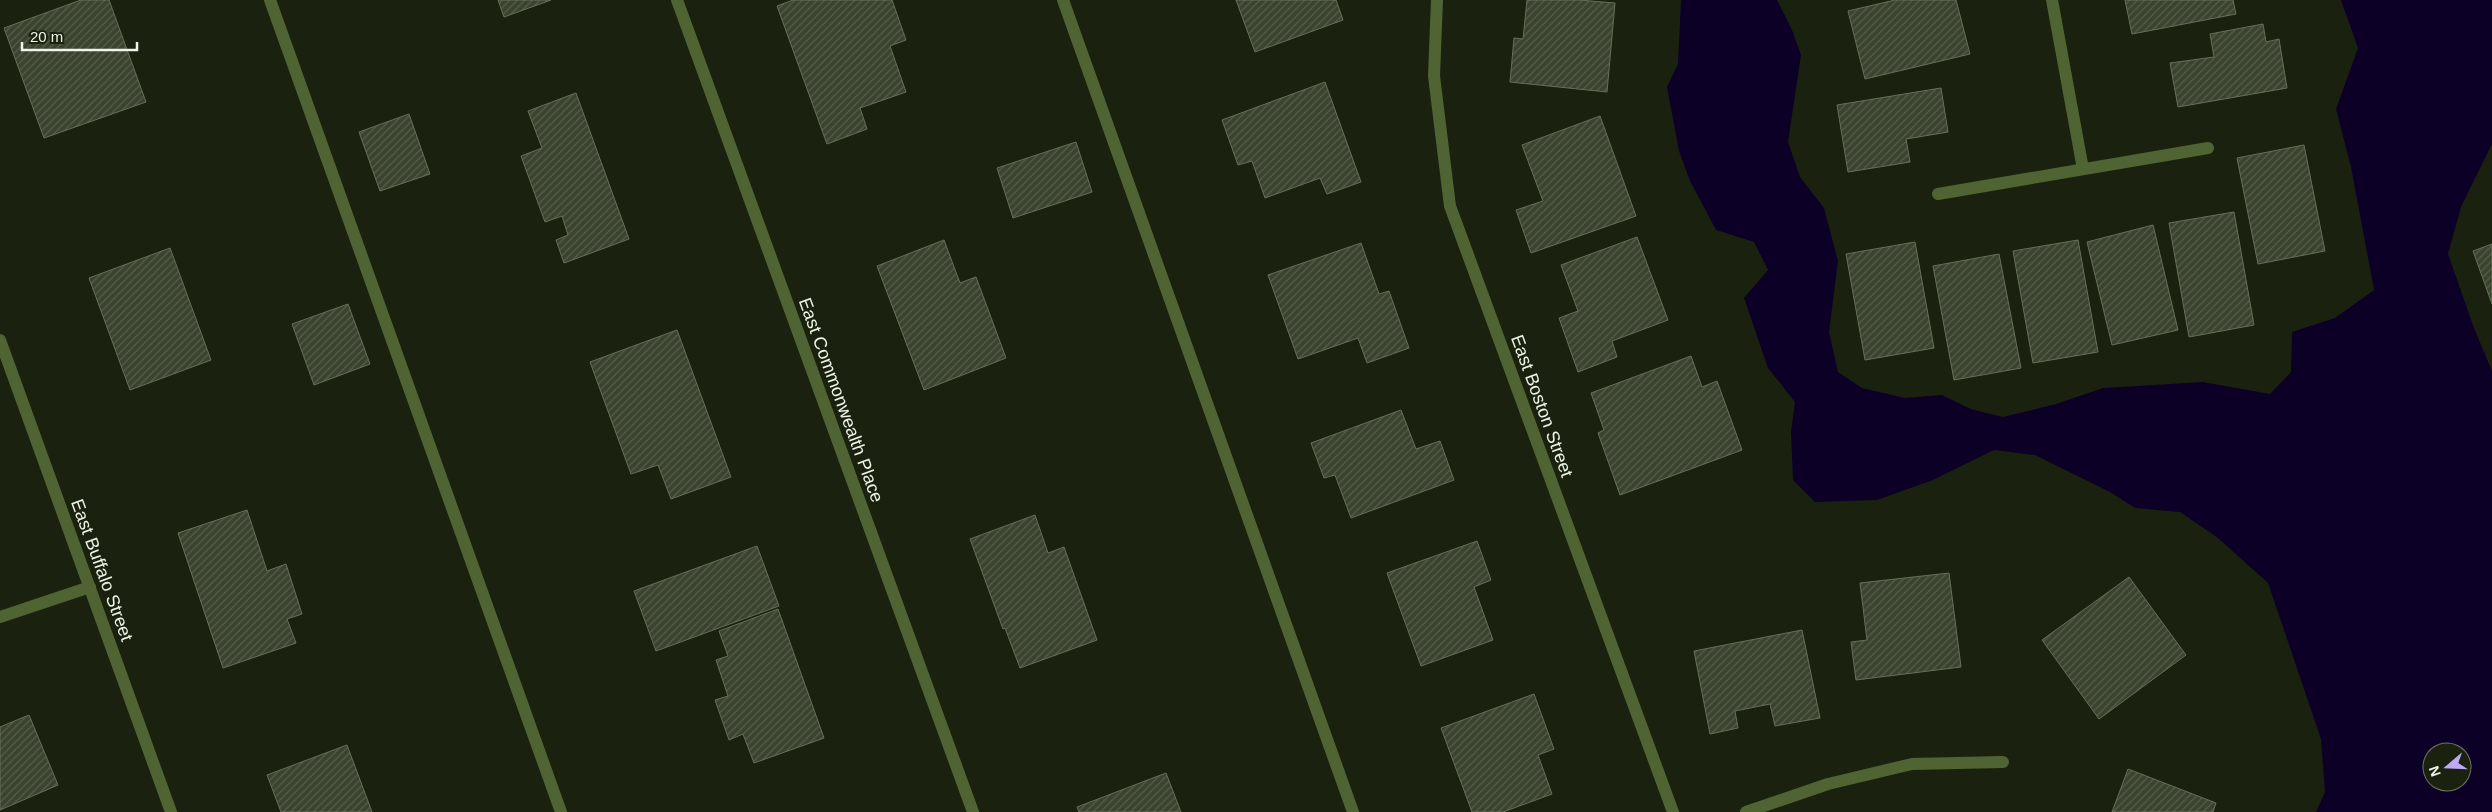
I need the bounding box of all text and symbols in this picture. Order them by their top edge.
scale bar [22,20,138,52]
text: 20 m [30,28,63,45]
street label: East Commonwealth Place [795,295,887,505]
street label: East Boston Street [1507,332,1577,480]
street label: East Buffalo Street [67,496,137,644]
north arrow [2422,742,2472,792]
text: N [2425,764,2444,779]

